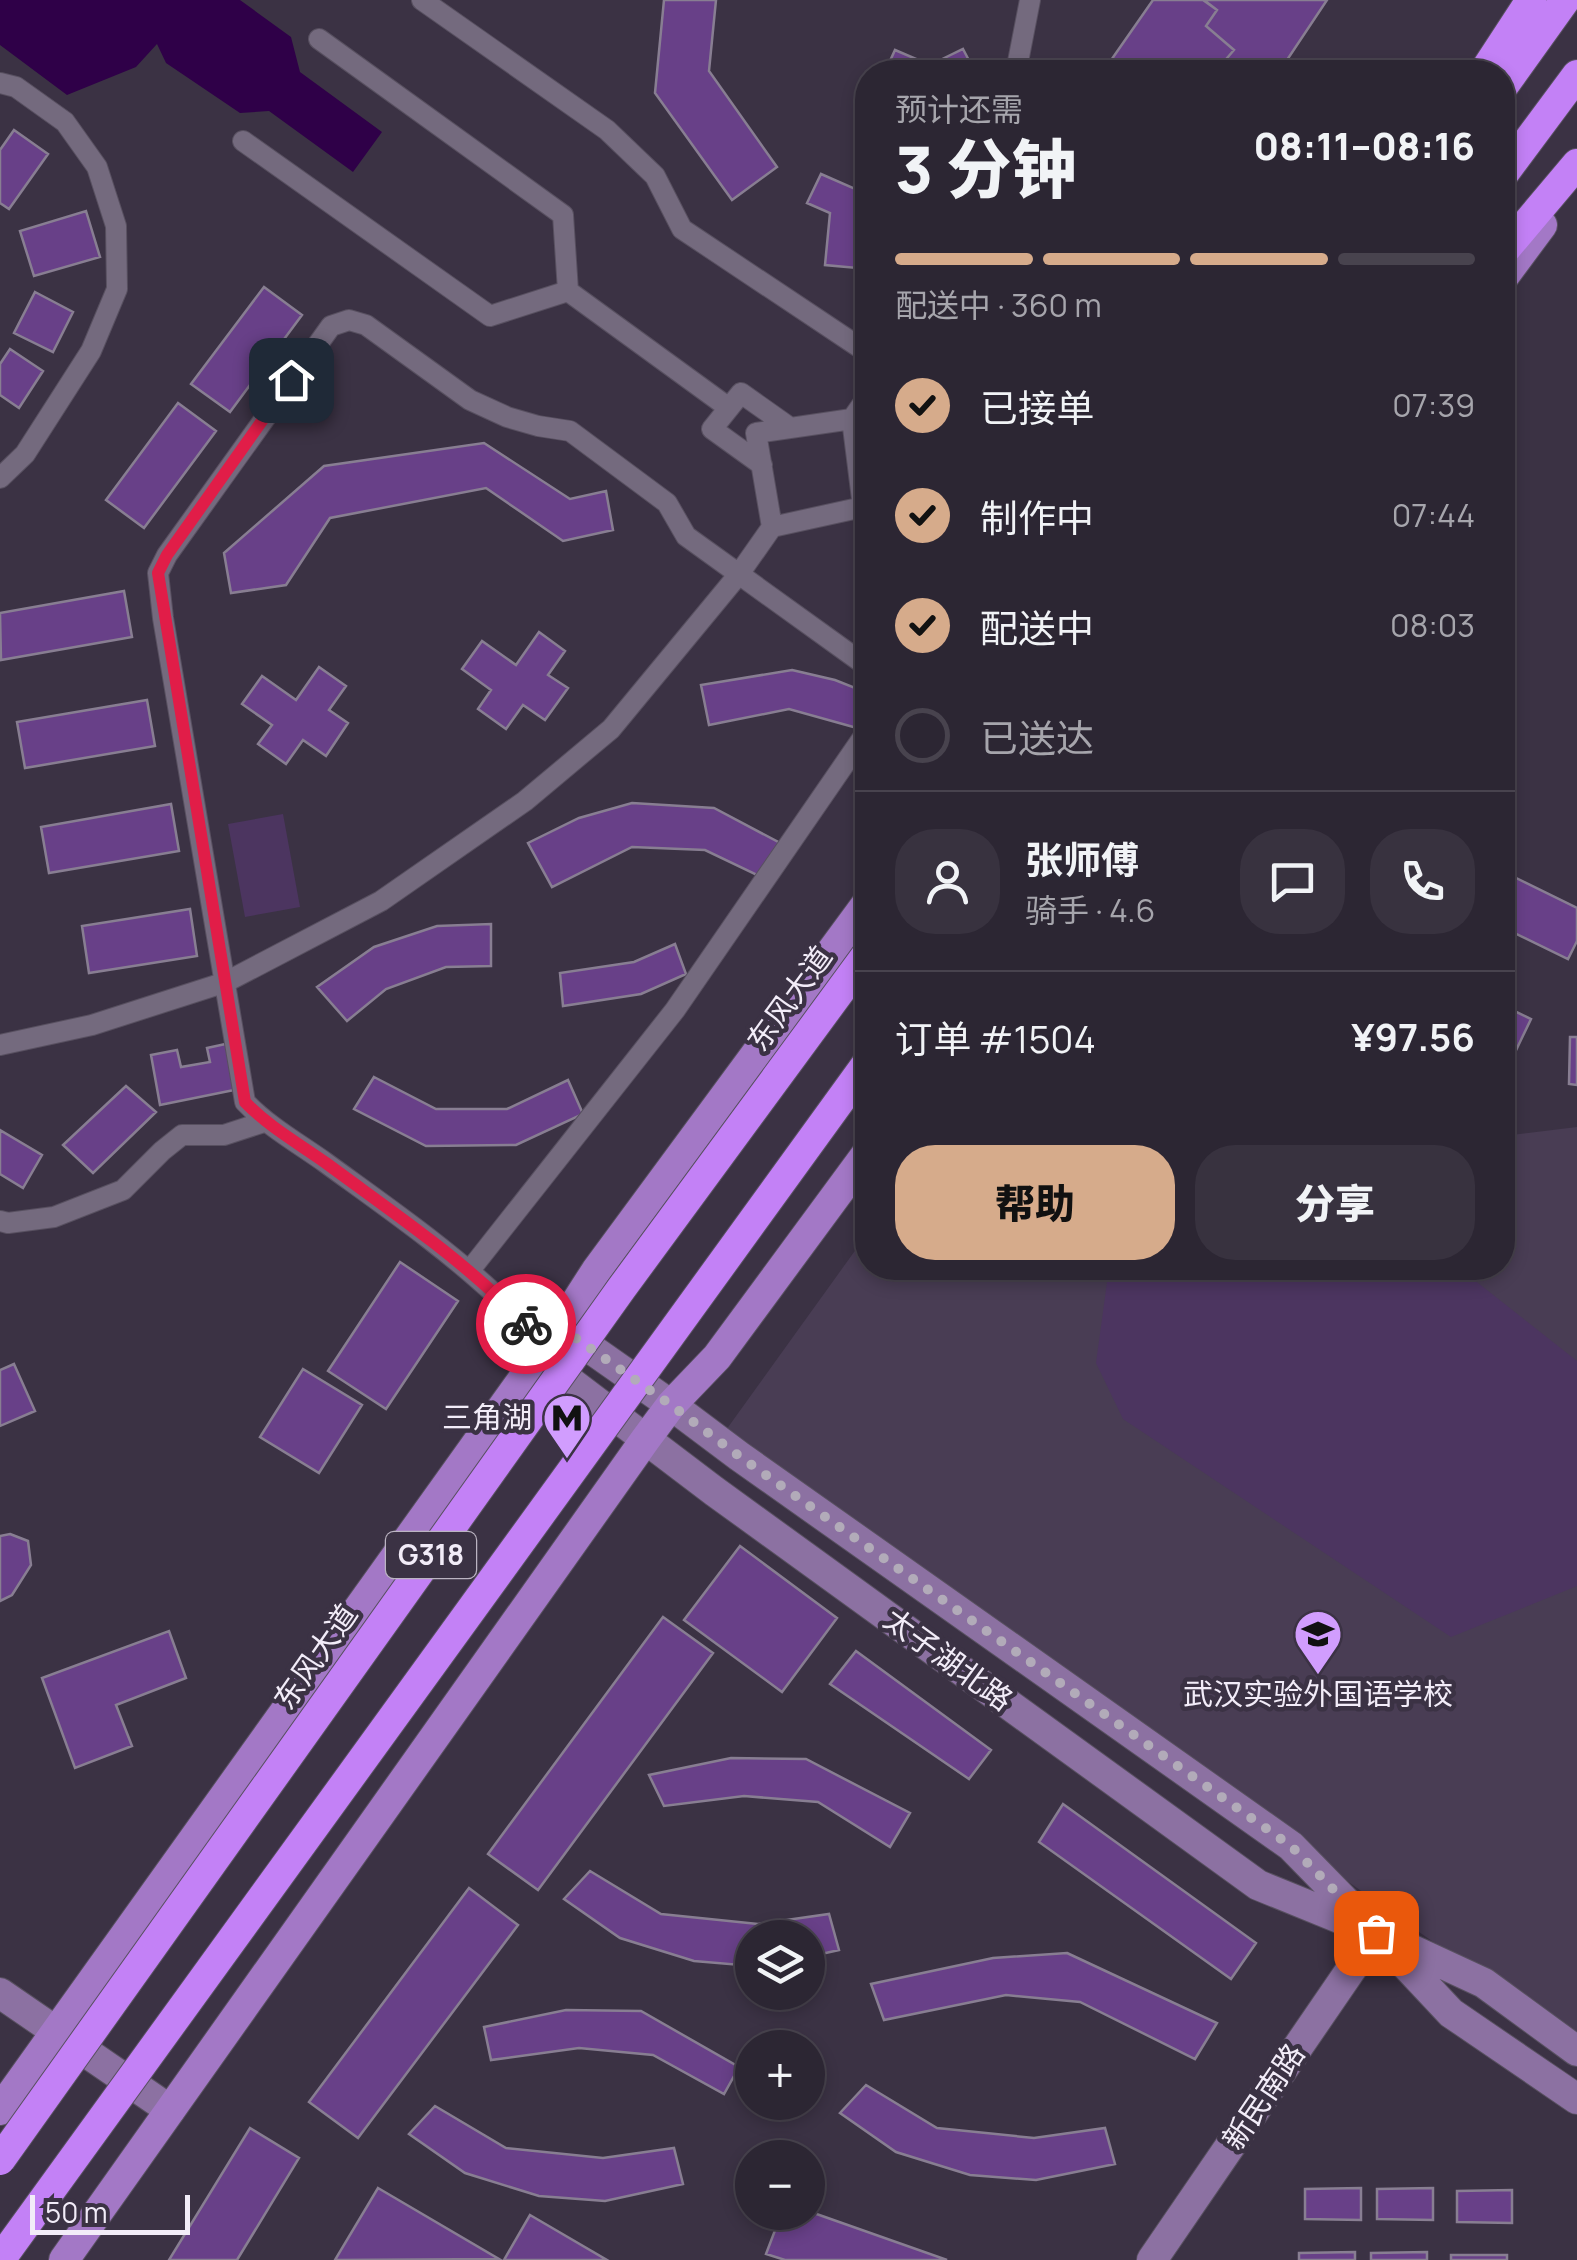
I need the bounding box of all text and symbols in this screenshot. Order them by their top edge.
text: 预计还需 [895,87,1023,131]
text: 08:11–08:16 [1253,119,1475,171]
text: 3 分钟 [895,124,1076,213]
text: 配送中 · 360 m [895,283,1102,327]
pin [249,338,334,423]
icon: home [264,353,319,408]
icon: check [895,378,950,433]
text: 已接单 [980,381,1094,433]
text: 07:39 [1392,383,1475,427]
icon: check [895,488,950,543]
text: 制作中 [980,491,1094,543]
text: 07:44 [1392,493,1475,537]
icon: check [895,598,950,653]
text: 配送中 [980,601,1094,653]
text: 08:03 [1390,603,1475,647]
text: 已送达 [980,711,1094,763]
button: person [895,829,1000,934]
button: chat [1240,829,1345,934]
button: phone [1370,829,1475,934]
text: 张师傅 [1025,833,1139,885]
text: 骑手 · 4.6 [1025,888,1155,932]
street label: 东风大道 [737,938,841,1059]
text: ¥97.56 [1351,1010,1475,1062]
text: 订单 #1504 [895,1012,1096,1064]
button: 帮助 [895,1145,1175,1260]
button: 分享 [1195,1145,1475,1260]
courier [476,1274,576,1374]
icon: bike [499,1297,554,1352]
metro station icon: 三角湖 [541,1392,593,1460]
place label: 三角湖 [442,1396,532,1437]
road number: G318 [386,1532,476,1578]
street label: 东风大道 [264,1595,366,1717]
street label: 太子湖北路 [876,1598,1022,1719]
school or university icon: 武汉实验外国语学校 [1292,1608,1344,1676]
place label: 武汉实验外国语学校 [1183,1673,1453,1714]
pin [1334,1891,1419,1976]
icon: bag [1349,1906,1404,1961]
map controls [735,1920,825,2230]
button: layers [735,1920,825,2010]
button: + [735,2030,825,2120]
street label: 新民南路 [1212,2035,1313,2157]
button: − [735,2140,825,2230]
scale bar [30,2190,190,2234]
text: 50 m [45,2193,108,2231]

